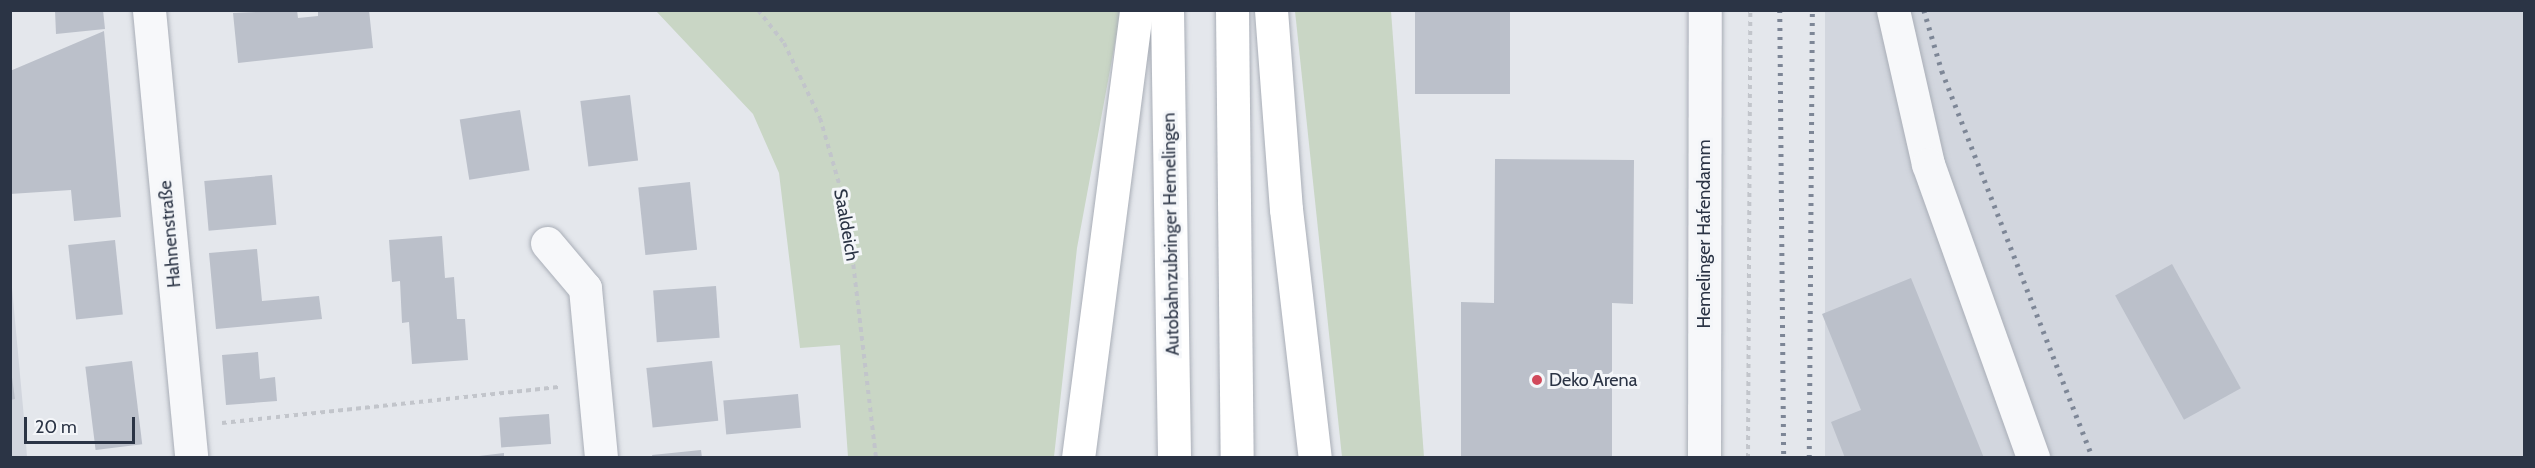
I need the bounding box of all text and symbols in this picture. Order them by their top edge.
street label: Autobahnzubringer Hemelingen [1158,112,1184,356]
street label: Hemelinger Hafendamm [1693,139,1715,329]
street label: Hahnenstraße [155,180,185,288]
street label: Saaldeich [829,187,863,263]
place label: Deko Arena [1549,369,1637,391]
marker: Deko Arena [1530,373,1544,387]
scale bar [27,405,138,443]
text: 20 m [35,416,77,438]

